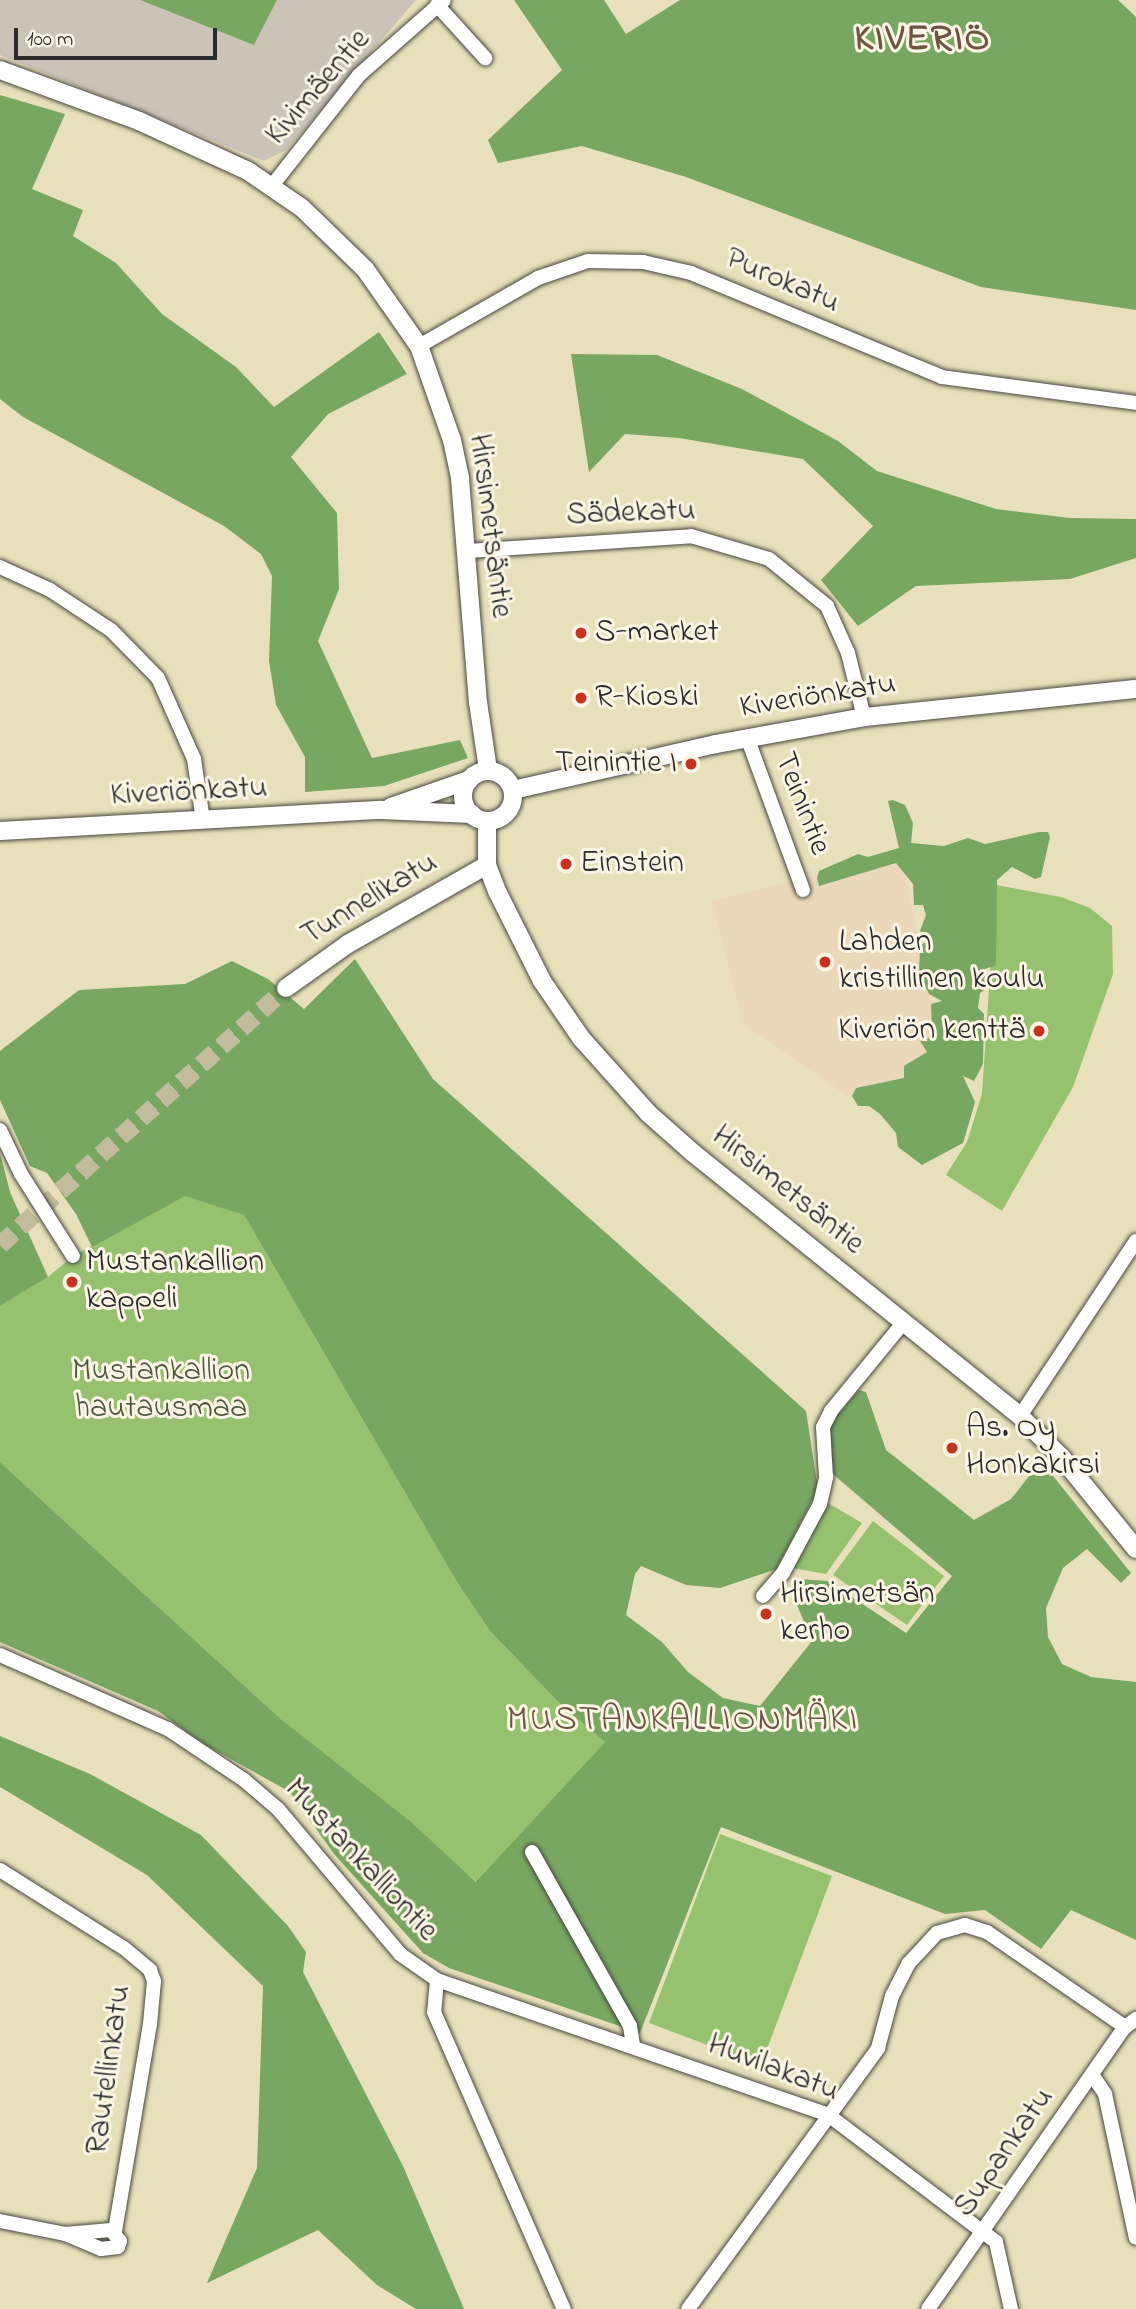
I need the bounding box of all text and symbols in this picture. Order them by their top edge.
scale bar [18,14,220,58]
district label: KIVERIÖ [855,18,991,64]
street label: Kivimäentie [258,22,380,154]
text: 100 m [27,25,73,55]
street label: Purokatu [719,241,845,323]
street label: Hirsimetsäntie [459,432,519,620]
street label: Sädekatu [566,493,696,535]
place label: S-market [595,614,719,652]
marker: S-market [573,625,589,641]
street label: Kiveriönkatu [737,666,899,728]
place label: R-Kioski [595,679,699,717]
marker: R-Kioski [573,690,589,706]
place label: Teinintie I [555,745,677,783]
street label: Teinintie [764,747,838,861]
marker: Teinintie I [683,756,699,772]
street label: Kiveriönkatu [109,770,269,816]
street label: Tunnelikatu [295,844,445,956]
place label: Einstein [580,845,684,883]
marker: Einstein [558,856,574,872]
place label: Lahden kristillinen koulu [839,925,1044,1000]
marker: Lahden kristillinen koulu [817,954,833,970]
place label: Kiveriön kenttä [838,1012,1025,1050]
marker: Kiveriön kenttä [1031,1023,1047,1039]
street label: Hirsimetsäntie [703,1118,871,1264]
place label: Mustankallion kappeli [86,1245,264,1320]
marker: Mustankallion kappeli [64,1274,80,1290]
park label: Mustankallion hautausmaa [72,1354,250,1429]
place label: As. Oy Honkakirsi [966,1411,1100,1486]
marker: As. Oy Honkakirsi [944,1440,960,1456]
place label: Hirsimetsän kerho [780,1577,934,1652]
marker: Hirsimetsän kerho [758,1606,774,1622]
district label: MUSTANKALLIONMÄKI [509,1700,857,1742]
street label: Mustankalliontie [275,1772,445,1950]
street label: Rautellinkatu [79,1983,141,2157]
street label: Huvilakatu [702,2026,844,2112]
street label: Supankatu [946,2081,1064,2225]

